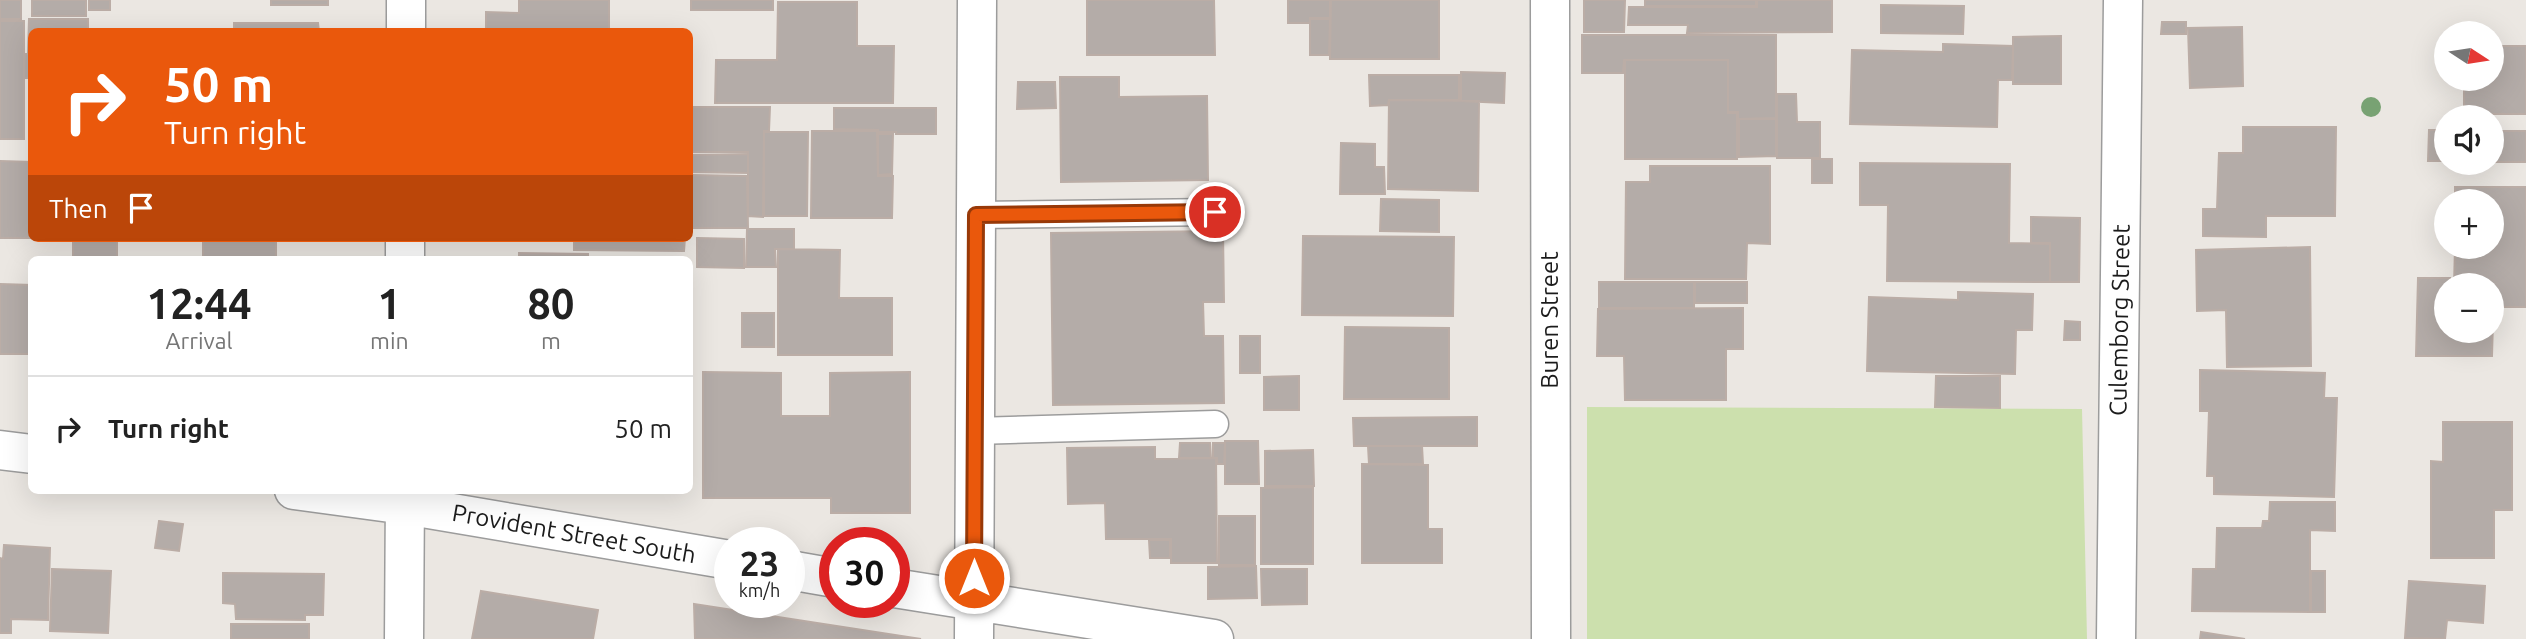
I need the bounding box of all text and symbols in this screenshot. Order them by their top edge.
north arrow [2434,21,2504,91]
map controls [2434,21,2504,343]
icon: right [49,56,140,147]
text: 50 m [164,56,273,111]
button: sound [2434,105,2504,175]
text: Turn right [164,114,306,150]
pin [1185,182,1245,242]
icon: arrive [122,189,160,227]
button: + [2434,189,2504,259]
icon: arrive [1196,193,1234,231]
text: Then [49,194,108,223]
street label: Culemborg Street [2104,223,2135,416]
street label: Buren Street [1536,251,1563,389]
button: − [2434,273,2504,343]
text: 12:44 [146,280,252,327]
text: 1 [378,280,401,327]
text: 80 [527,280,575,327]
text: Arrival [166,328,233,353]
text: min [370,328,409,353]
text: m [541,328,561,353]
icon: right [49,410,87,448]
text: Turn right [108,414,229,443]
text: 50 m [614,414,672,443]
street label: Provident Street South [450,499,698,568]
speed limit sign: 30 [819,527,910,618]
position arrow [937,541,1011,615]
text: 23 [740,543,779,583]
text: km/h [739,580,780,600]

